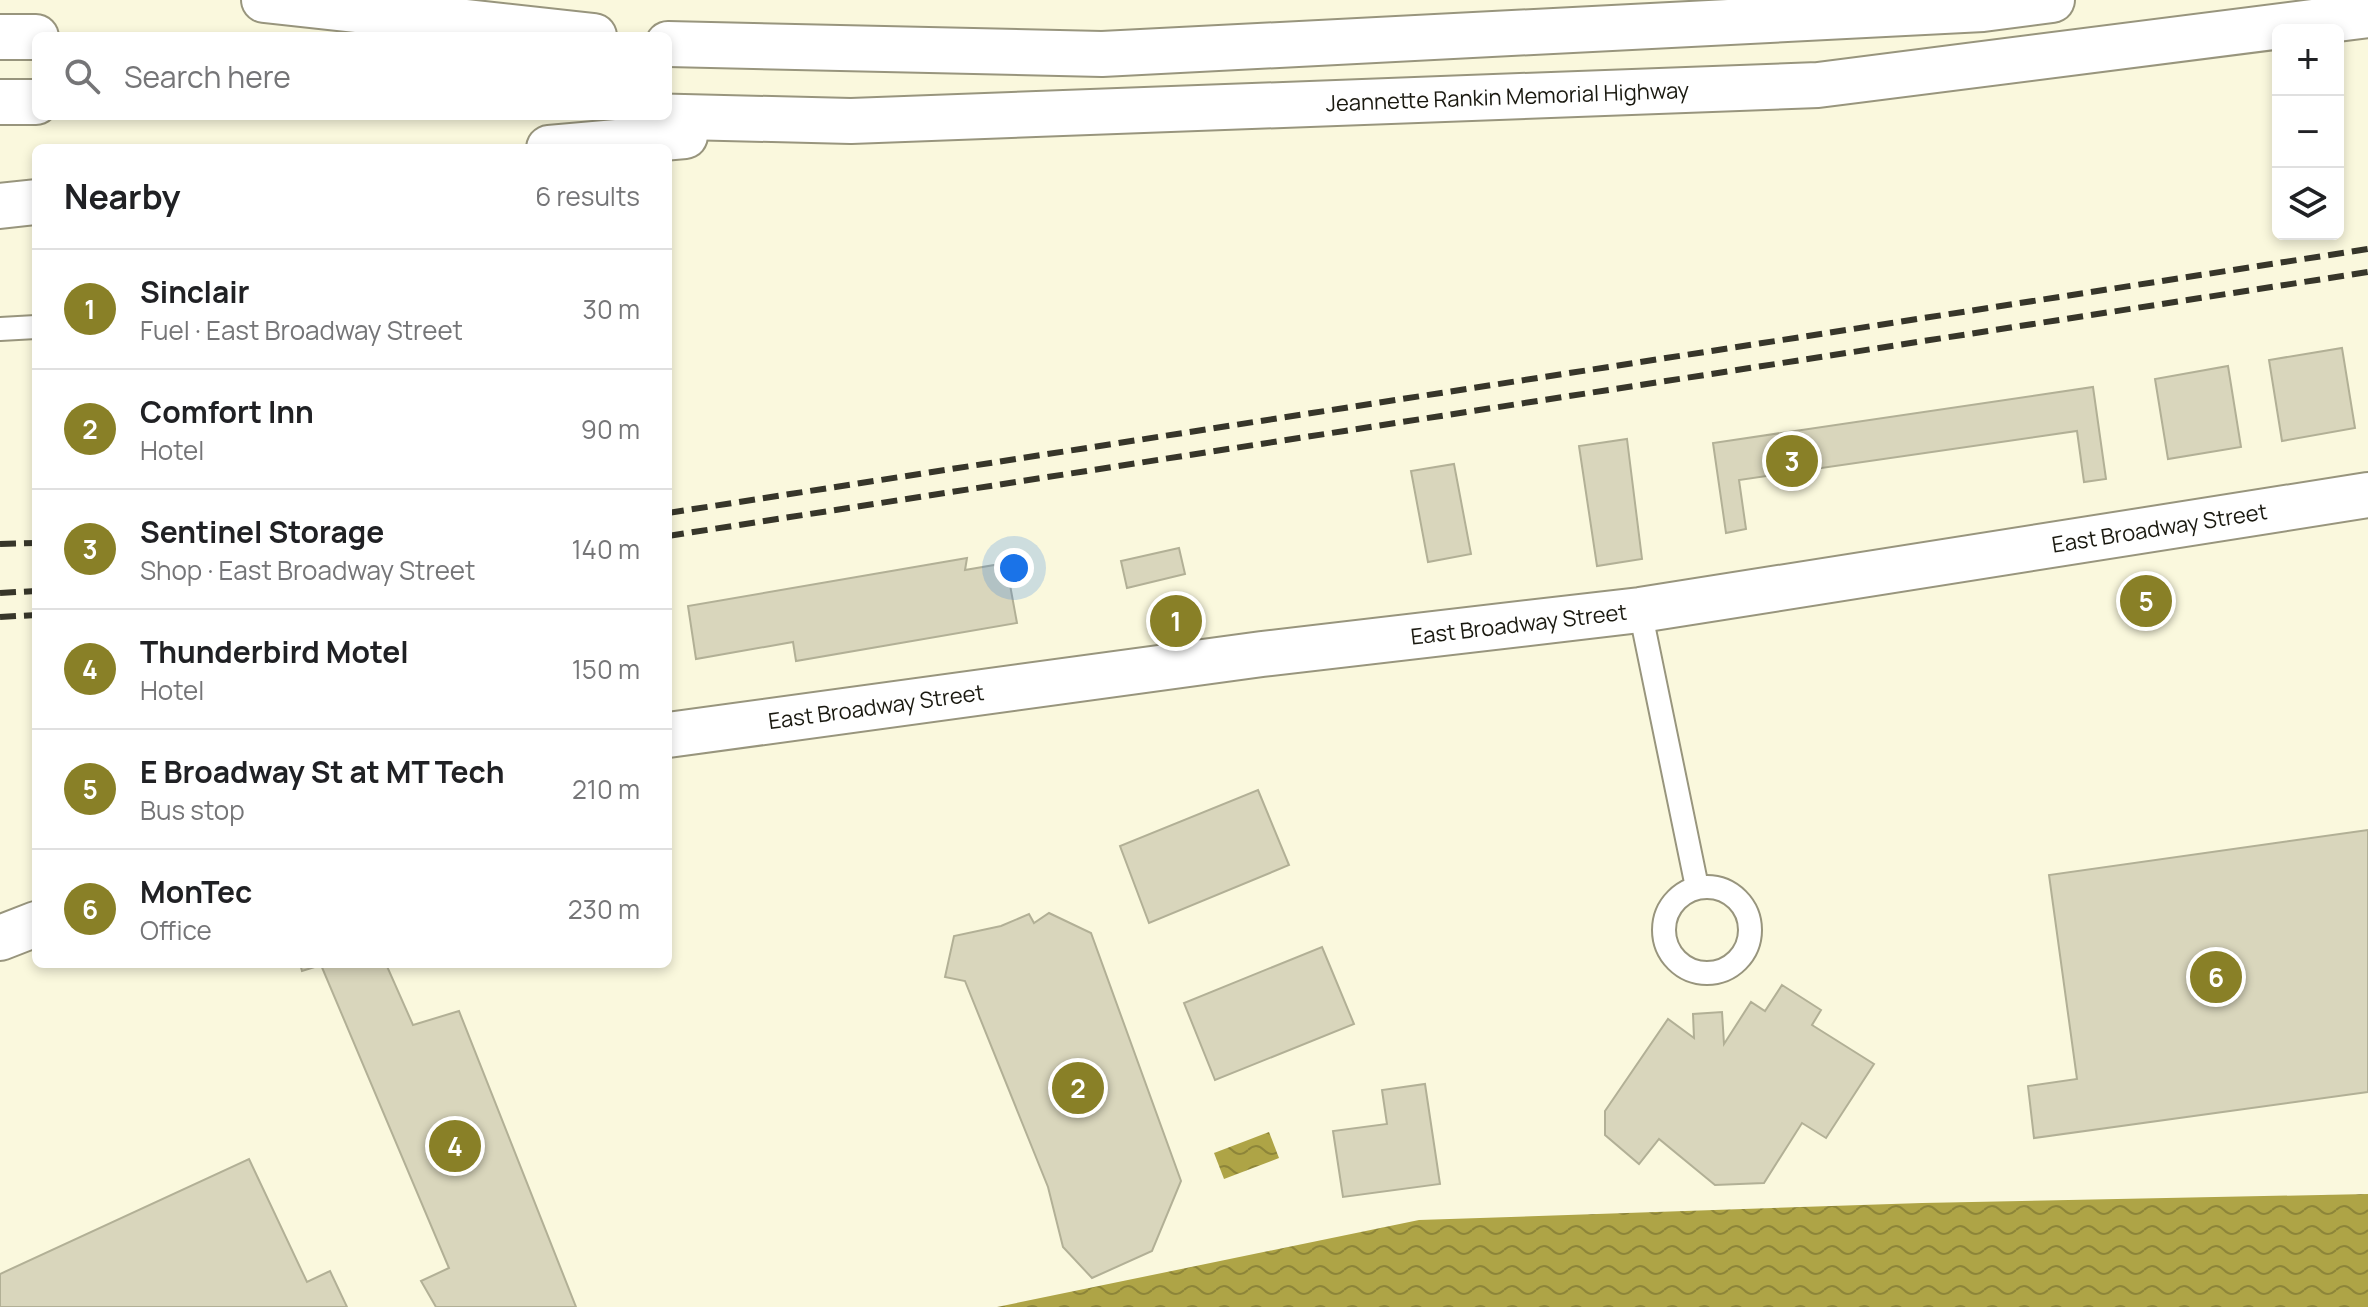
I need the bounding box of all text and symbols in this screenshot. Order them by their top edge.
map controls [2272,24,2344,240]
button: + [2272,24,2344,96]
search box [32,32,672,120]
icon: search [60,54,104,98]
text: Search here [124,56,291,97]
street label: Jeannette Rankin Memorial Highway [1325,75,1690,118]
button: − [2272,96,2344,168]
button: layers [2272,168,2344,240]
text: Nearby [64,173,180,219]
text: 6 results [535,178,640,214]
text: Sinclair [140,271,250,312]
text: 1 [84,291,96,327]
text: 30 m [583,291,640,327]
text: Fuel · East Broadway Street [140,312,463,348]
text: Comfort Inn [140,391,314,432]
text: 2 [82,411,98,447]
text: 90 m [581,411,640,447]
pin: 3 [1766,431,1818,491]
text: Hotel [140,432,204,468]
street label: East Broadway Street [2050,496,2269,560]
text: Sentinel Storage [140,511,384,552]
text: 3 [82,531,98,567]
text: 140 m [571,531,640,567]
your location [994,548,1034,588]
text: Shop · East Broadway Street [140,552,475,588]
pin: 5 [2120,571,2172,631]
pin: 1 [1150,591,1202,651]
street label: East Broadway Street [1409,597,1629,652]
text: Thunderbird Motel [140,631,409,672]
text: 4 [82,651,98,687]
text: 150 m [572,651,640,687]
text: Hotel [140,672,204,708]
street label: East Broadway Street [766,677,986,736]
text: E Broadway St at MT Tech [140,751,505,792]
text: 5 [82,771,98,807]
text: 210 m [572,771,640,807]
text: Bus stop [140,792,245,828]
text: MonTec [140,871,252,912]
text: 6 [82,891,98,927]
text: 230 m [568,891,640,927]
text: Office [140,912,212,948]
pin: 6 [2190,947,2242,1007]
pin: 2 [1052,1058,1104,1118]
pin: 4 [429,1116,481,1176]

